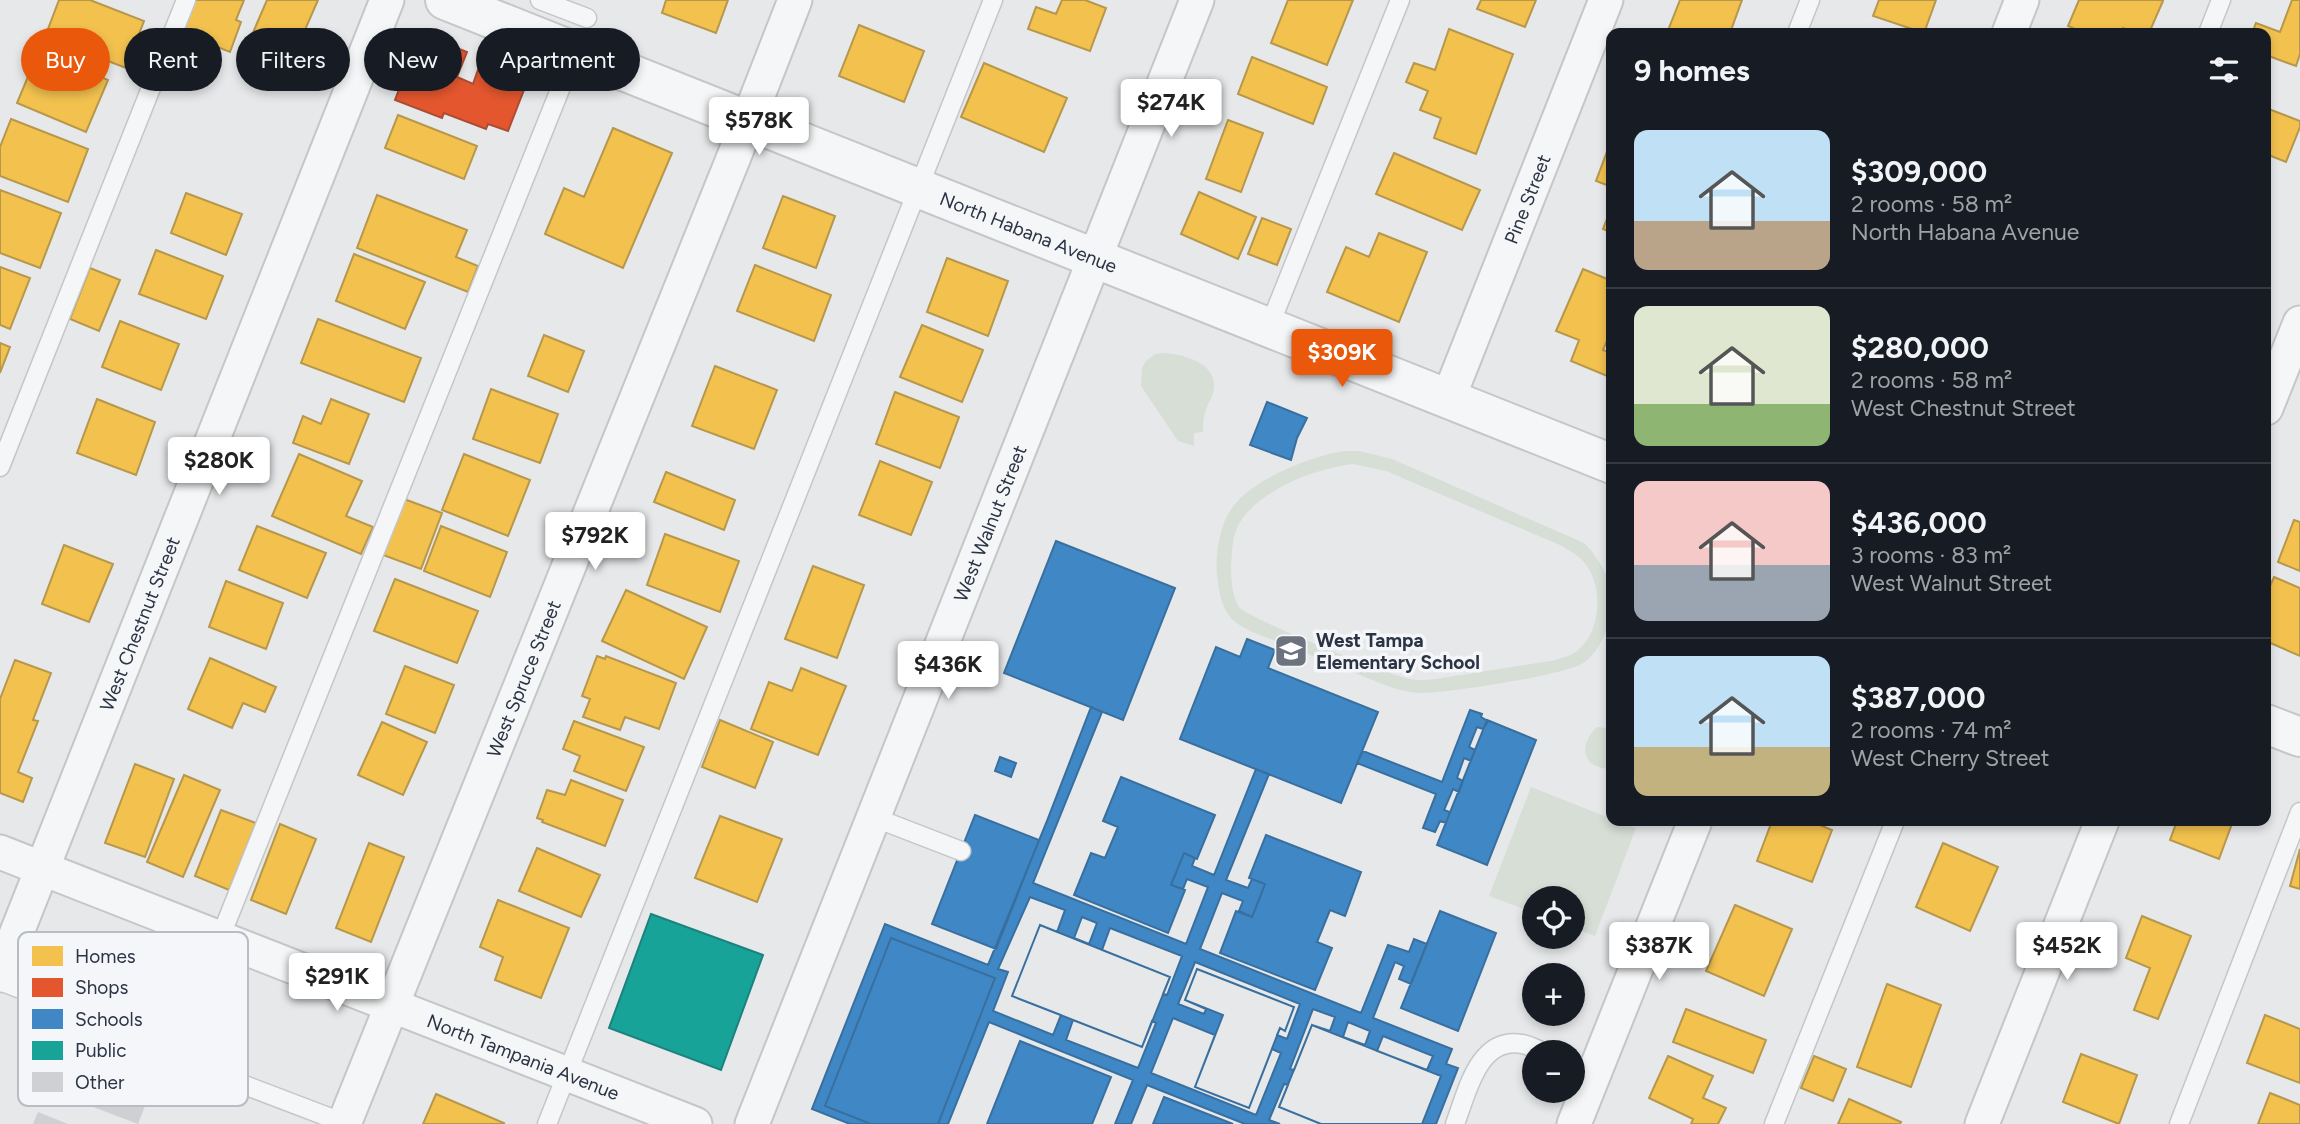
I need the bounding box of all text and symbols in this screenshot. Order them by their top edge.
chip: Buy [21,28,110,91]
chip: Rent [124,28,222,91]
chip: Filters [236,28,350,91]
chip: New [364,28,462,91]
chip: Apartment [476,28,640,91]
icon: filters [2205,51,2243,89]
text: 9 homes [1634,52,1750,89]
pin: $274K [1122,80,1220,139]
text: $274K [1137,88,1205,116]
pin: $578K [710,97,808,157]
text: $578K [725,106,793,134]
street label: Pine Street [1500,151,1556,247]
text: $309,000 [1851,153,1987,190]
icon: home [1690,158,1774,242]
street label: North Habana Avenue [936,187,1120,278]
text: 2 rooms · 58 m² [1851,190,2012,218]
text: North Habana Avenue [1851,218,2079,246]
text: $280,000 [1851,329,1989,366]
pin: $309K [1293,330,1391,389]
icon: home [1690,334,1774,418]
text: $309K [1307,338,1377,366]
text: 2 rooms · 58 m² [1851,366,2012,394]
text: West Chestnut Street [1851,394,2076,422]
pin: $280K [170,438,268,497]
street label: West Walnut Street [949,442,1032,605]
text: $280K [184,446,254,474]
text: $436,000 [1851,504,1987,541]
icon: home [1690,509,1774,593]
pin: $792K [546,512,644,572]
text: $792K [561,521,629,549]
street label: West Chestnut Street [95,533,185,714]
text: 3 rooms · 83 m² [1851,541,2011,569]
text: West Walnut Street [1851,569,2052,597]
street label: West Spruce Street [482,597,566,761]
place label: West Tampa Elementary School [1316,629,1480,674]
school or university icon: West Tampa Elementary School [1272,632,1310,670]
pin: $436K [899,642,997,701]
text: $436K [914,650,982,678]
text: $387,000 [1851,679,1985,716]
icon: home [1690,684,1774,768]
text: 2 rooms · 74 m² [1851,716,2012,744]
text: West Cherry Street [1851,744,2050,772]
map controls [1522,886,1585,1103]
button: locate [1522,886,1585,949]
pin: $387K [1610,922,1708,982]
pin: $452K [2018,922,2116,982]
text: $387K [1625,931,1693,959]
text: $452K [2032,931,2102,959]
legend [18,932,248,1106]
text: Homes [75,945,136,968]
pin: $291K [288,954,386,1013]
text: $291K [305,962,369,990]
button: + [1522,963,1585,1026]
text: Shops [75,976,129,999]
text: Schools [75,1008,143,1031]
street label: North Tampania Avenue [424,1009,623,1105]
text: Public [75,1039,127,1062]
button: − [1522,1040,1585,1103]
text: Other [75,1071,125,1094]

